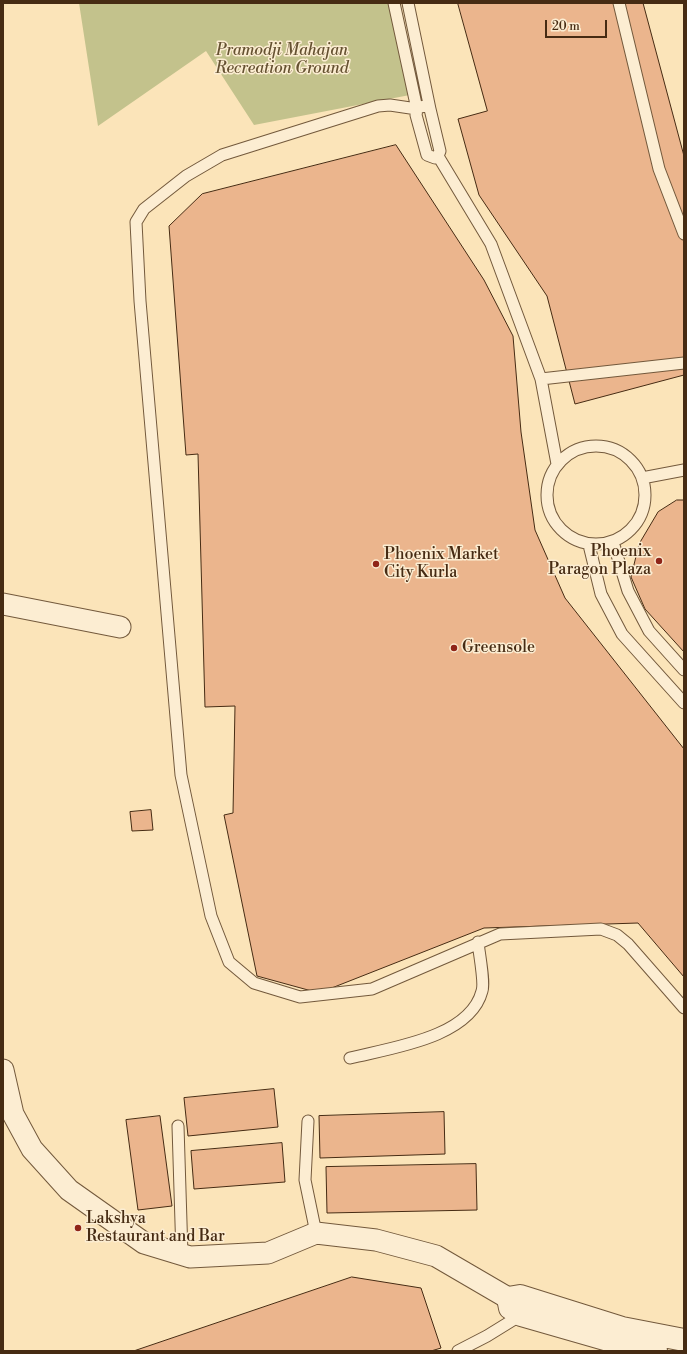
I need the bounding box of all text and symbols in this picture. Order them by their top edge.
scale bar [547,12,609,38]
text: 20 m [552,19,580,34]
park label: Pramodji Mahajan Recreation Ground [215,41,349,79]
place label: Phoenix Paragon Plaza [548,542,651,580]
place label: Phoenix Market City Kurla [384,545,499,583]
marker: Phoenix Paragon Plaza [654,556,664,566]
marker: Phoenix Market City Kurla [371,559,381,569]
place label: Greensole [462,638,535,658]
marker: Greensole [449,643,459,653]
place label: Lakshya Restaurant and Bar [86,1209,225,1247]
marker: Lakshya Restaurant and Bar [73,1223,83,1233]

